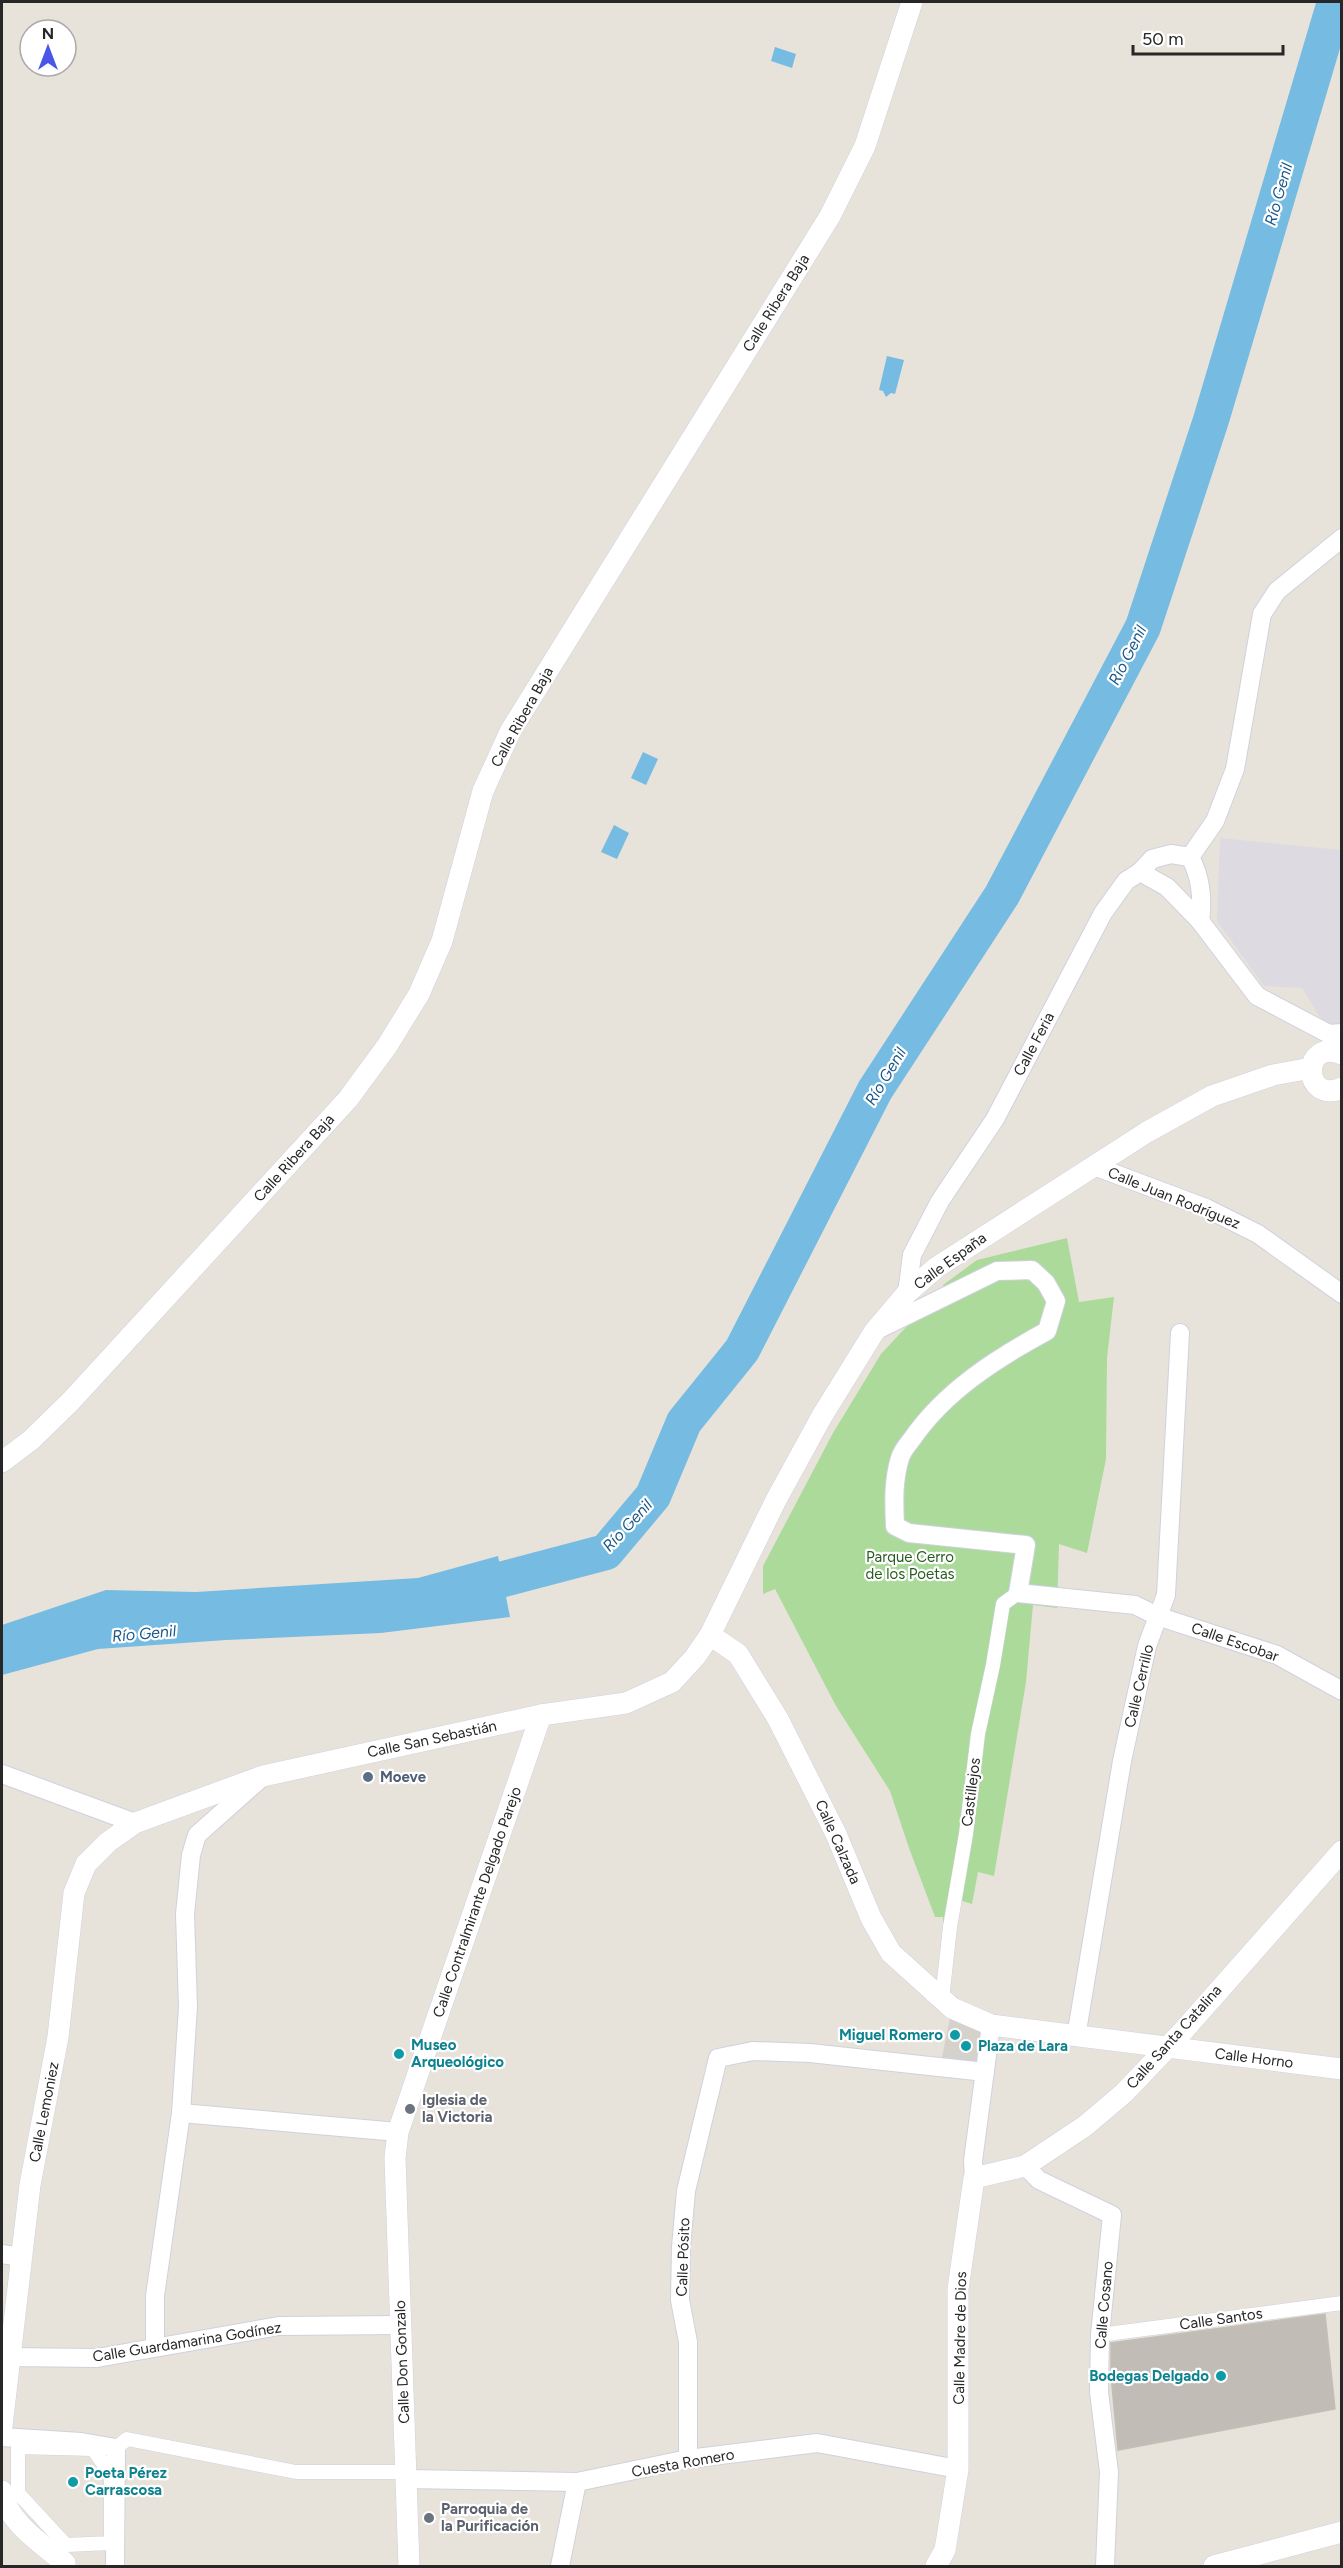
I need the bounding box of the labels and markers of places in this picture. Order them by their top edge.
place label: Moeve [380,1768,427,1786]
marker: Moeve [361,1770,375,1784]
place label: Miguel Romero [839,2026,943,2044]
marker: Miguel Romero [948,2028,962,2042]
place label: Museo Arqueológico [411,2036,504,2071]
place label: Plaza de Lara [978,2037,1068,2055]
marker: Plaza de Lara [959,2039,973,2053]
marker: Museo Arqueológico [392,2047,406,2061]
place label: Iglesia de la Victoria [422,2091,492,2126]
marker: Iglesia de la Victoria [403,2102,417,2116]
place label: Bodegas Delgado [1089,2367,1209,2385]
marker: Bodegas Delgado [1214,2369,1228,2383]
place label: Poeta Pérez Carrascosa [85,2464,167,2499]
marker: Poeta Pérez Carrascosa [66,2475,80,2489]
place label: Parroquia de la Purificación [441,2500,539,2535]
marker: Parroquia de la Purificación [422,2511,436,2525]

